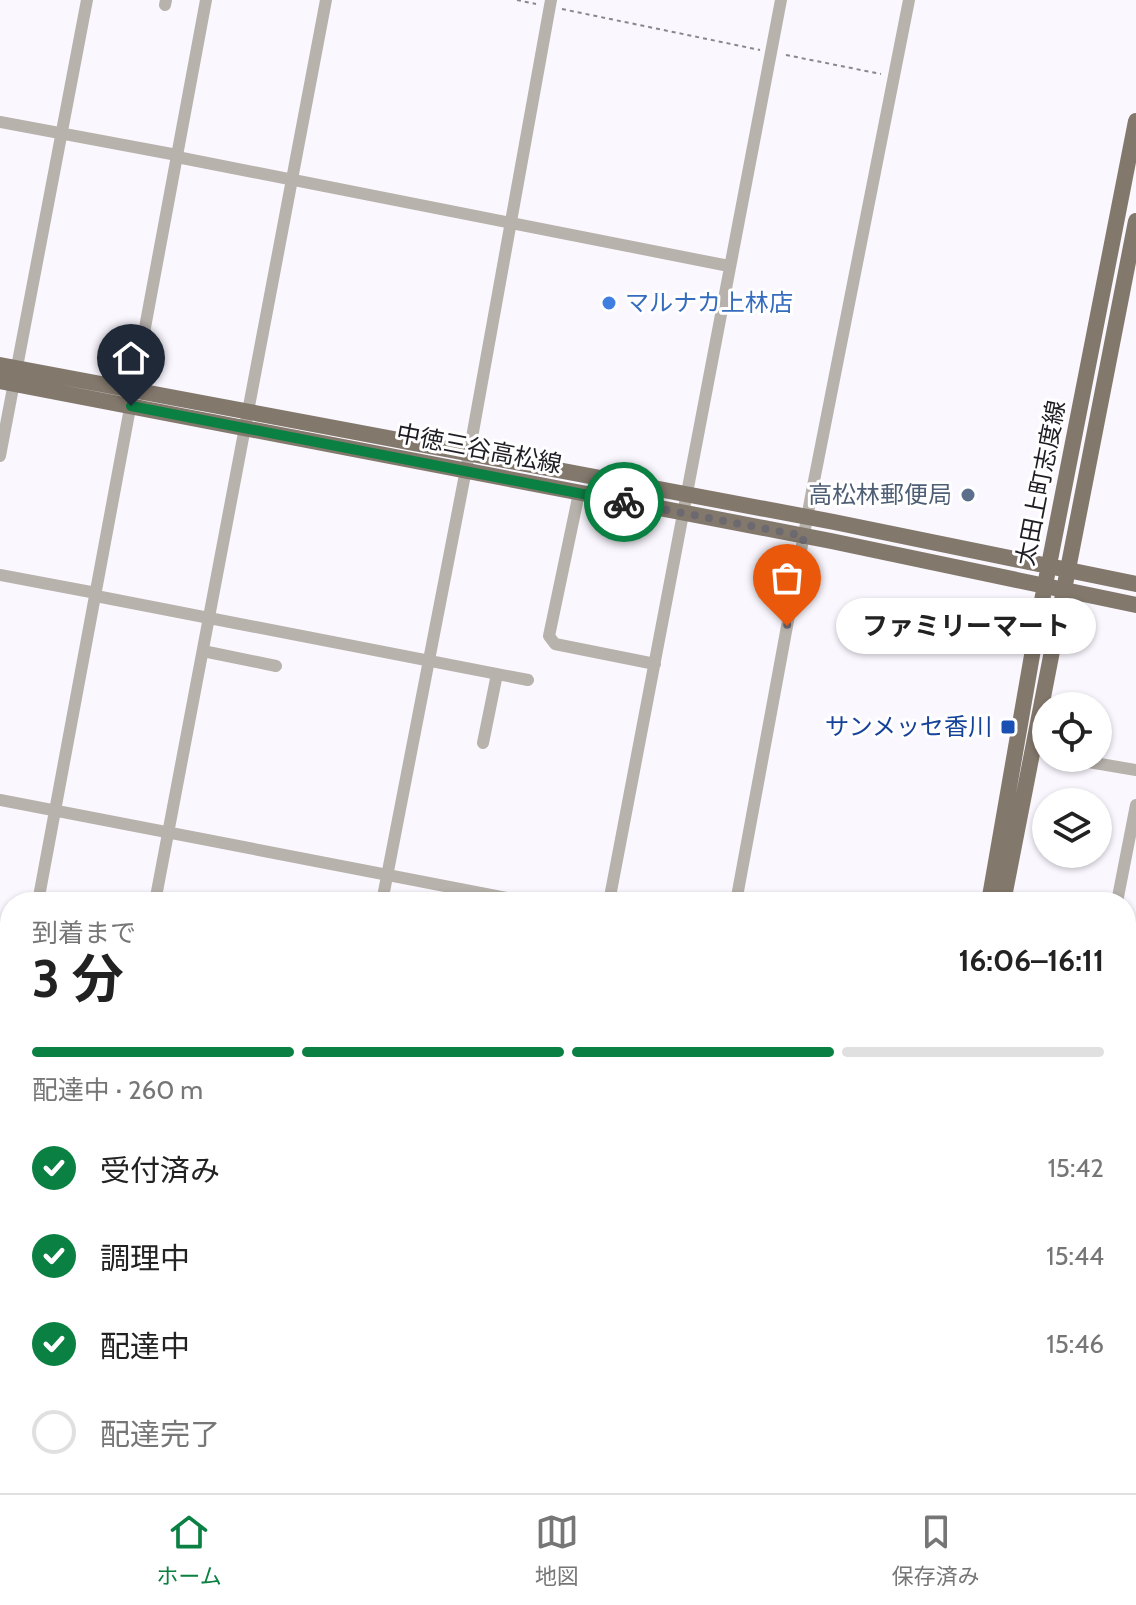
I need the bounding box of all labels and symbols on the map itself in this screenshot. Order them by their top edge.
place label: マルナカ上林店 [625,288,793,317]
marker: マルナカ上林店 [600,294,618,312]
pin [97,324,165,406]
street label: 太田上町志度線 [1010,398,1071,568]
street label: 中徳三谷高松線 [394,418,564,479]
courier [584,462,664,542]
place label: 高松林郵便局 [808,480,952,509]
marker: 高松林郵便局 [959,486,977,504]
pin [753,544,821,626]
callout: ファミリーマート [835,598,1095,654]
place label: サンメッセ香川 [825,712,992,741]
marker: サンメッセ香川 [999,718,1017,736]

